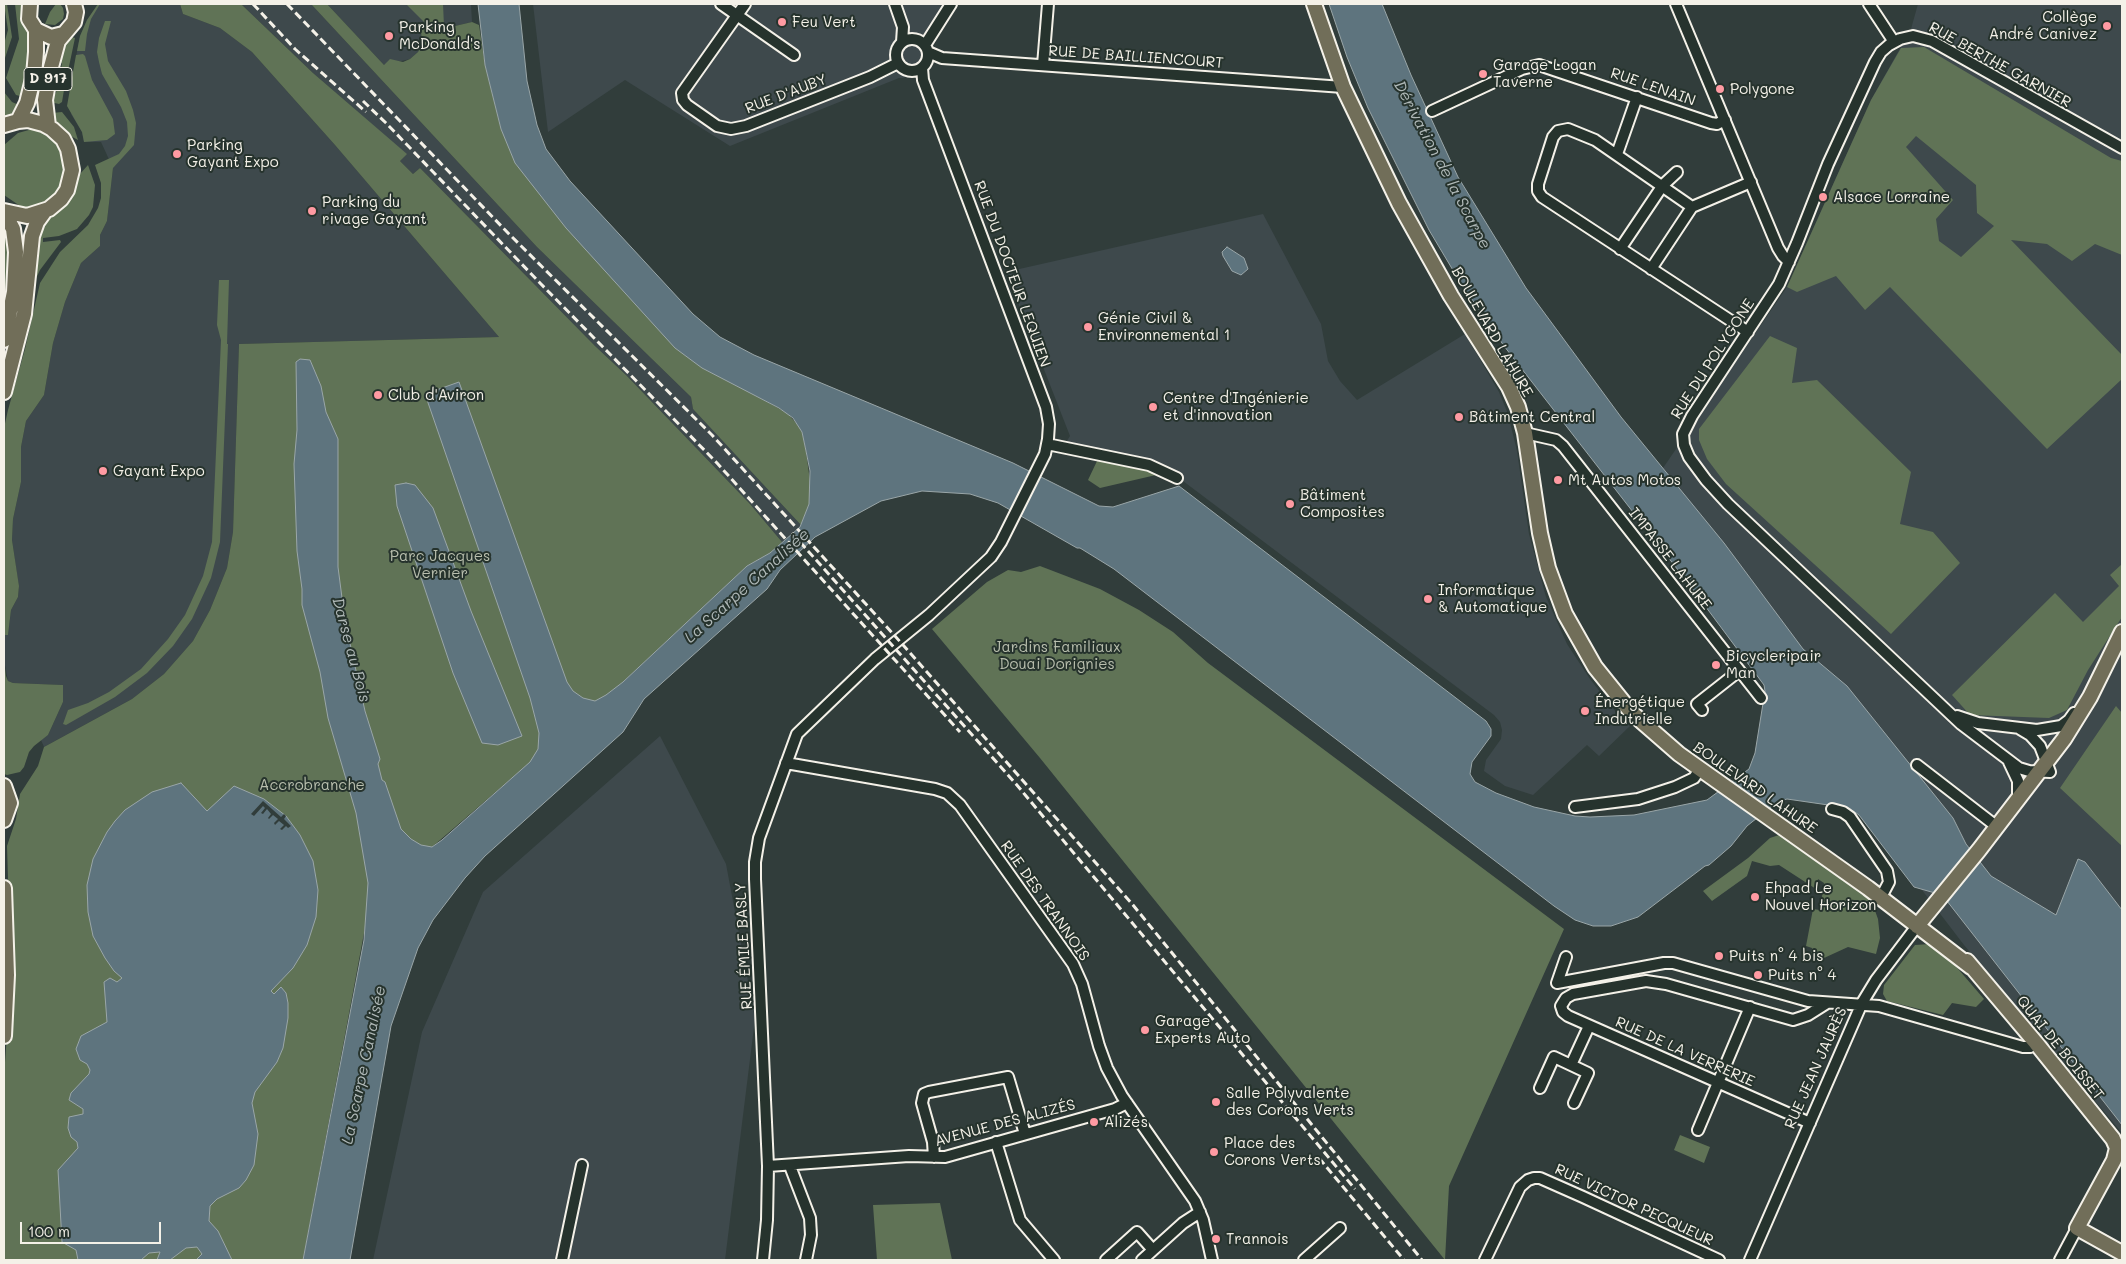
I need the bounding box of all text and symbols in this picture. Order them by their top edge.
place label: Collège André Canivez [1989,8,2097,43]
place label: Feu Vert [792,13,856,31]
marker: Feu Vert [776,16,788,28]
place label: Parking McDonald's [399,18,481,53]
street label: RUE BERTHE GARNIER [1926,18,2074,112]
marker: Collège André Canivez [2101,20,2113,32]
marker: Parking McDonald's [383,30,395,42]
street label: RUE DE BAILLIENCOURT [1048,42,1224,72]
place label: Garage Logan Taverne [1493,56,1596,91]
street label: RUE LENAIN [1608,64,1698,110]
road number: D 917 [24,68,72,90]
marker: Garage Logan Taverne [1477,68,1489,80]
street label: RUE D'AUBY [743,70,829,118]
water label: Dérivation de la Scarpe [1389,77,1495,253]
place label: Polygone [1730,80,1795,98]
marker: Polygone [1714,83,1726,95]
place label: Parking Gayant Expo [187,136,279,171]
marker: Parking Gayant Expo [171,148,183,160]
street label: RUE DU DOCTEUR LEQUIEN [970,178,1054,370]
place label: Alsace Lorraine [1833,188,1950,206]
marker: Alsace Lorraine [1817,191,1829,203]
place label: Parking du rivage Gayant [322,193,427,228]
marker: Parking du rivage Gayant [306,205,318,217]
street label: BOULEVARD LAHURE [1447,264,1537,400]
street label: RUE DU POLYGONE [1667,296,1759,422]
place label: Génie Civil & Environnemental 1 [1098,309,1231,344]
marker: Génie Civil & Environnemental 1 [1082,321,1094,333]
place label: Club d'Aviron [388,386,484,404]
marker: Club d'Aviron [372,389,384,401]
place label: Centre d'Ingénierie et d'innovation [1163,389,1309,424]
marker: Centre d'Ingénierie et d'innovation [1147,401,1159,413]
place label: Bâtiment Central [1469,408,1595,426]
marker: Bâtiment Central [1453,411,1465,423]
place label: Gayant Expo [113,462,205,480]
marker: Gayant Expo [97,465,109,477]
place label: Mt Autos Motos [1568,471,1681,489]
marker: Mt Autos Motos [1552,474,1564,486]
place label: Bâtiment Composites [1300,486,1385,521]
marker: Bâtiment Composites [1284,498,1296,510]
street label: IMPASSE LAHURE [1625,504,1715,614]
water label: La Scarpe Canalisée [681,525,813,647]
park label: Parc Jacques Vernier [390,547,490,582]
place label: Informatique & Automatique [1438,581,1547,616]
marker: Informatique & Automatique [1422,593,1434,605]
water label: Darse au Bois [328,595,374,705]
park label: Jardins Familiaux Douai Dorignies [993,638,1121,673]
place label: Bicycleripair Man [1726,647,1821,682]
marker: Bicycleripair Man [1710,659,1722,671]
place label: Énergétique Indutrielle [1595,693,1685,728]
marker: Énergétique Indutrielle [1579,705,1591,717]
street label: BOULEVARD LAHURE [1689,738,1821,838]
park label: Accrobranche [259,776,365,794]
street label: RUE DES TRANNOIS [997,837,1093,965]
place label: Ehpad Le Nouvel Horizon [1765,879,1876,914]
street label: RUE ÉMILE BASLY [732,882,756,1010]
marker: Ehpad Le Nouvel Horizon [1749,891,1761,903]
place label: Puits n° 4 bis [1729,947,1824,965]
marker: Puits n° 4 bis [1713,950,1725,962]
place label: Puits n° 4 [1768,966,1836,984]
marker: Puits n° 4 [1752,969,1764,981]
water label: La Scarpe Canalisée [338,984,390,1146]
street label: QUAI DE BOISSET [2012,992,2108,1104]
street label: RUE JEAN JAURÈS [1781,1004,1851,1132]
place label: Garage Experts Auto [1155,1012,1250,1047]
street label: RUE DE LA VERRERIE [1613,1013,1757,1091]
marker: Garage Experts Auto [1139,1024,1151,1036]
place label: Salle Polyvalente des Corons Verts [1226,1084,1354,1119]
street label: AVENUE DES ALIZÉS [933,1096,1077,1150]
marker: Salle Polyvalente des Corons Verts [1210,1096,1222,1108]
place label: Alizés [1104,1113,1148,1131]
marker: Alizés [1088,1116,1100,1128]
place label: Place des Corons Verts [1224,1134,1321,1169]
marker: Place des Corons Verts [1208,1146,1220,1158]
street label: RUE VICTOR PECQUEUR [1552,1160,1716,1250]
scale bar [22,1212,164,1244]
text: 100 m [28,1221,70,1241]
place label: Trannois [1226,1230,1289,1248]
marker: Trannois [1210,1233,1222,1245]

